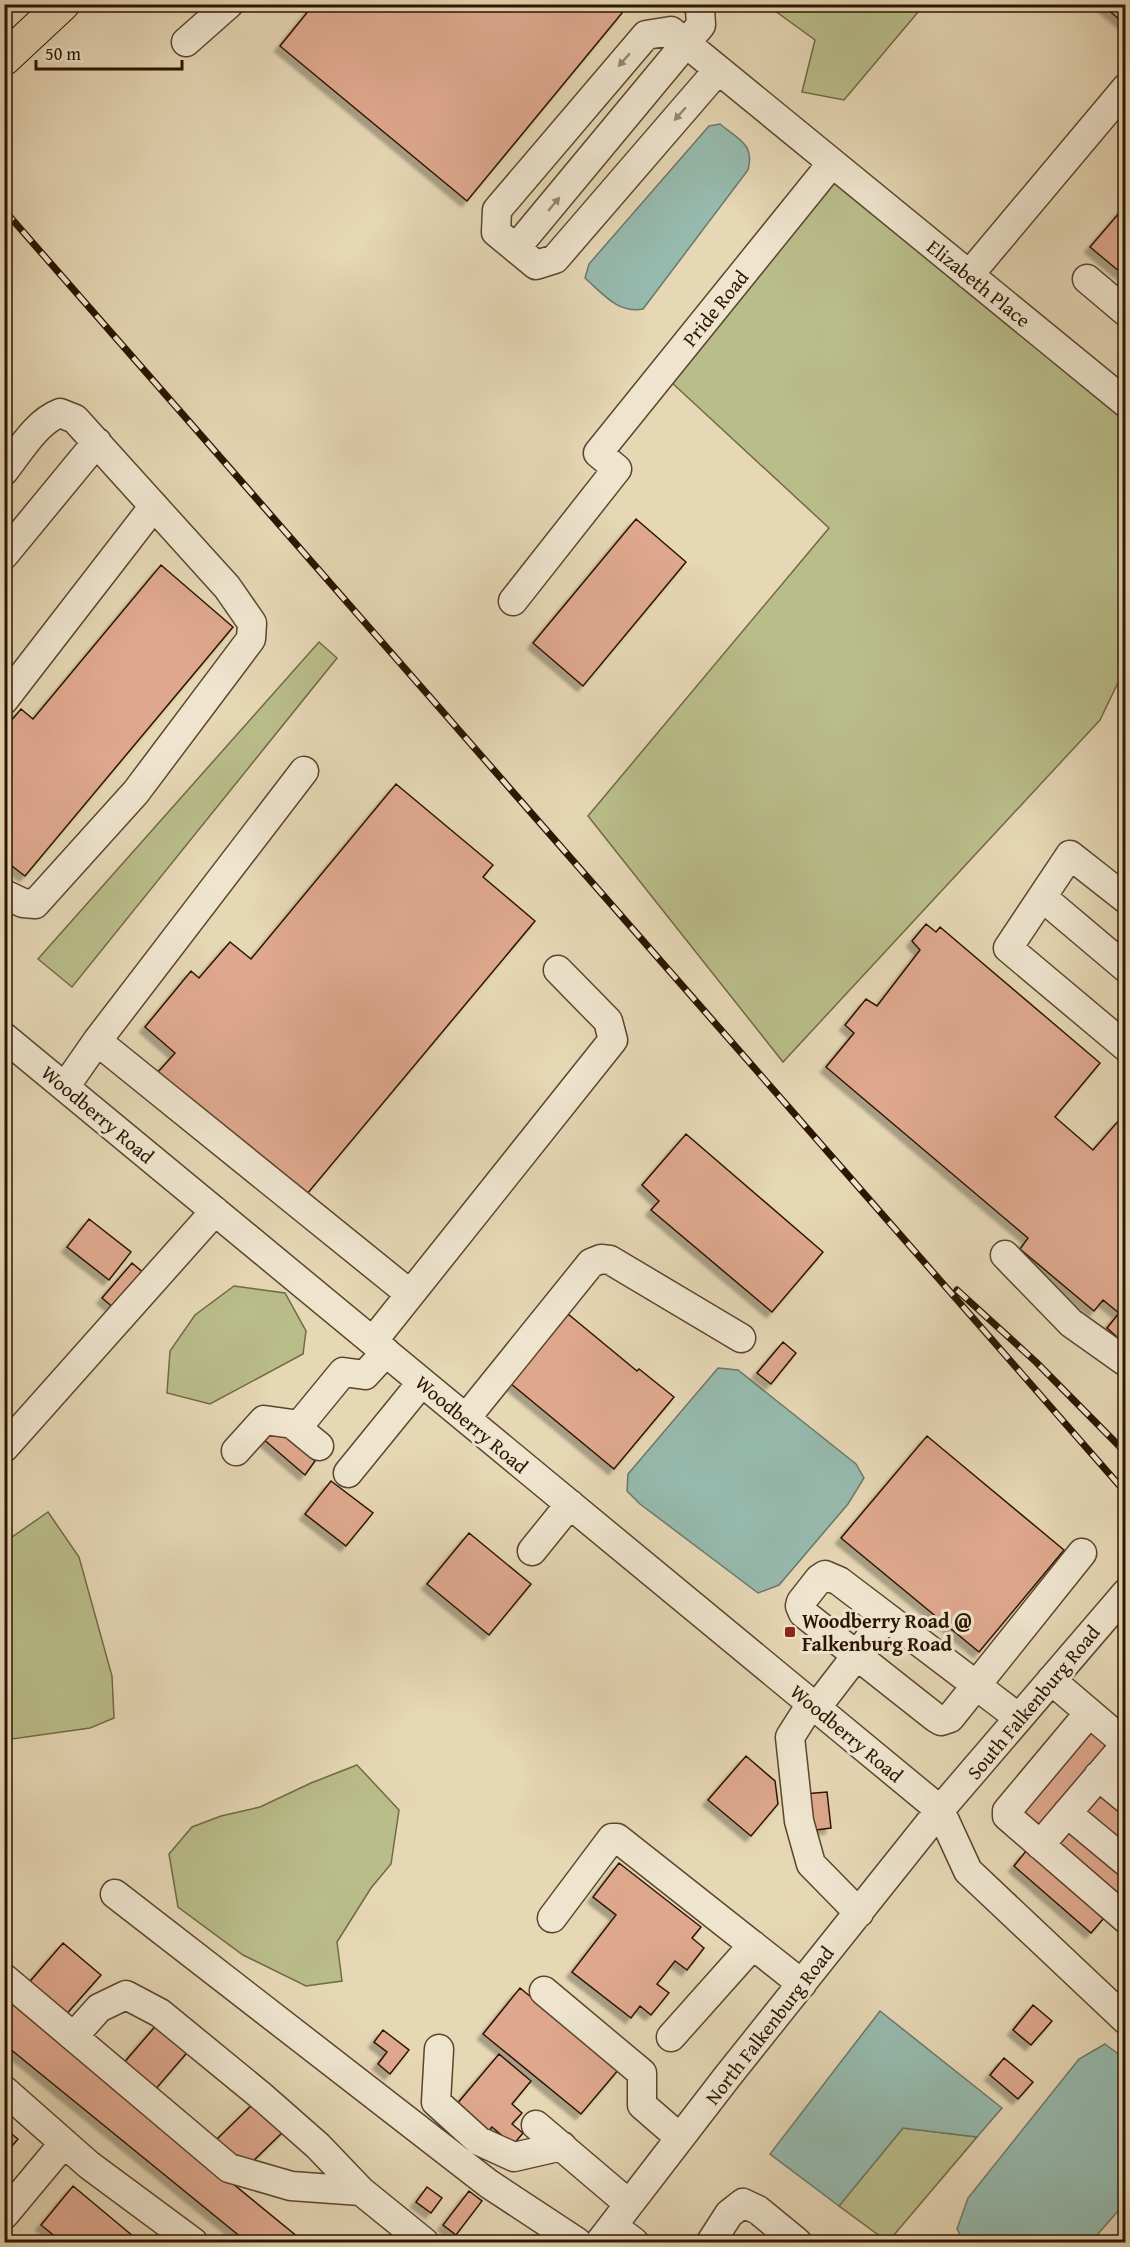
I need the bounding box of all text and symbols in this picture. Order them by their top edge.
scale bar [36,33,182,71]
text: 50 m [45,40,81,67]
one-way arrow [618,52,631,68]
one-way arrow [674,106,687,121]
one-way arrow [547,196,560,212]
street label: Elizabeth Place [921,232,1037,334]
street label: Pride Road [675,263,755,352]
street label: Woodberry Road [35,1058,161,1170]
street label: Woodberry Road [409,1368,535,1480]
place label: Woodberry Road @ Falkenburg Road [802,1606,972,1658]
street label: South Falkenburg Road [960,1618,1107,1785]
marker: Woodberry Road @ Falkenburg Road [783,1625,797,1639]
street label: Woodberry Road [784,1677,910,1789]
street label: North Falkenburg Road [698,1939,840,2110]

